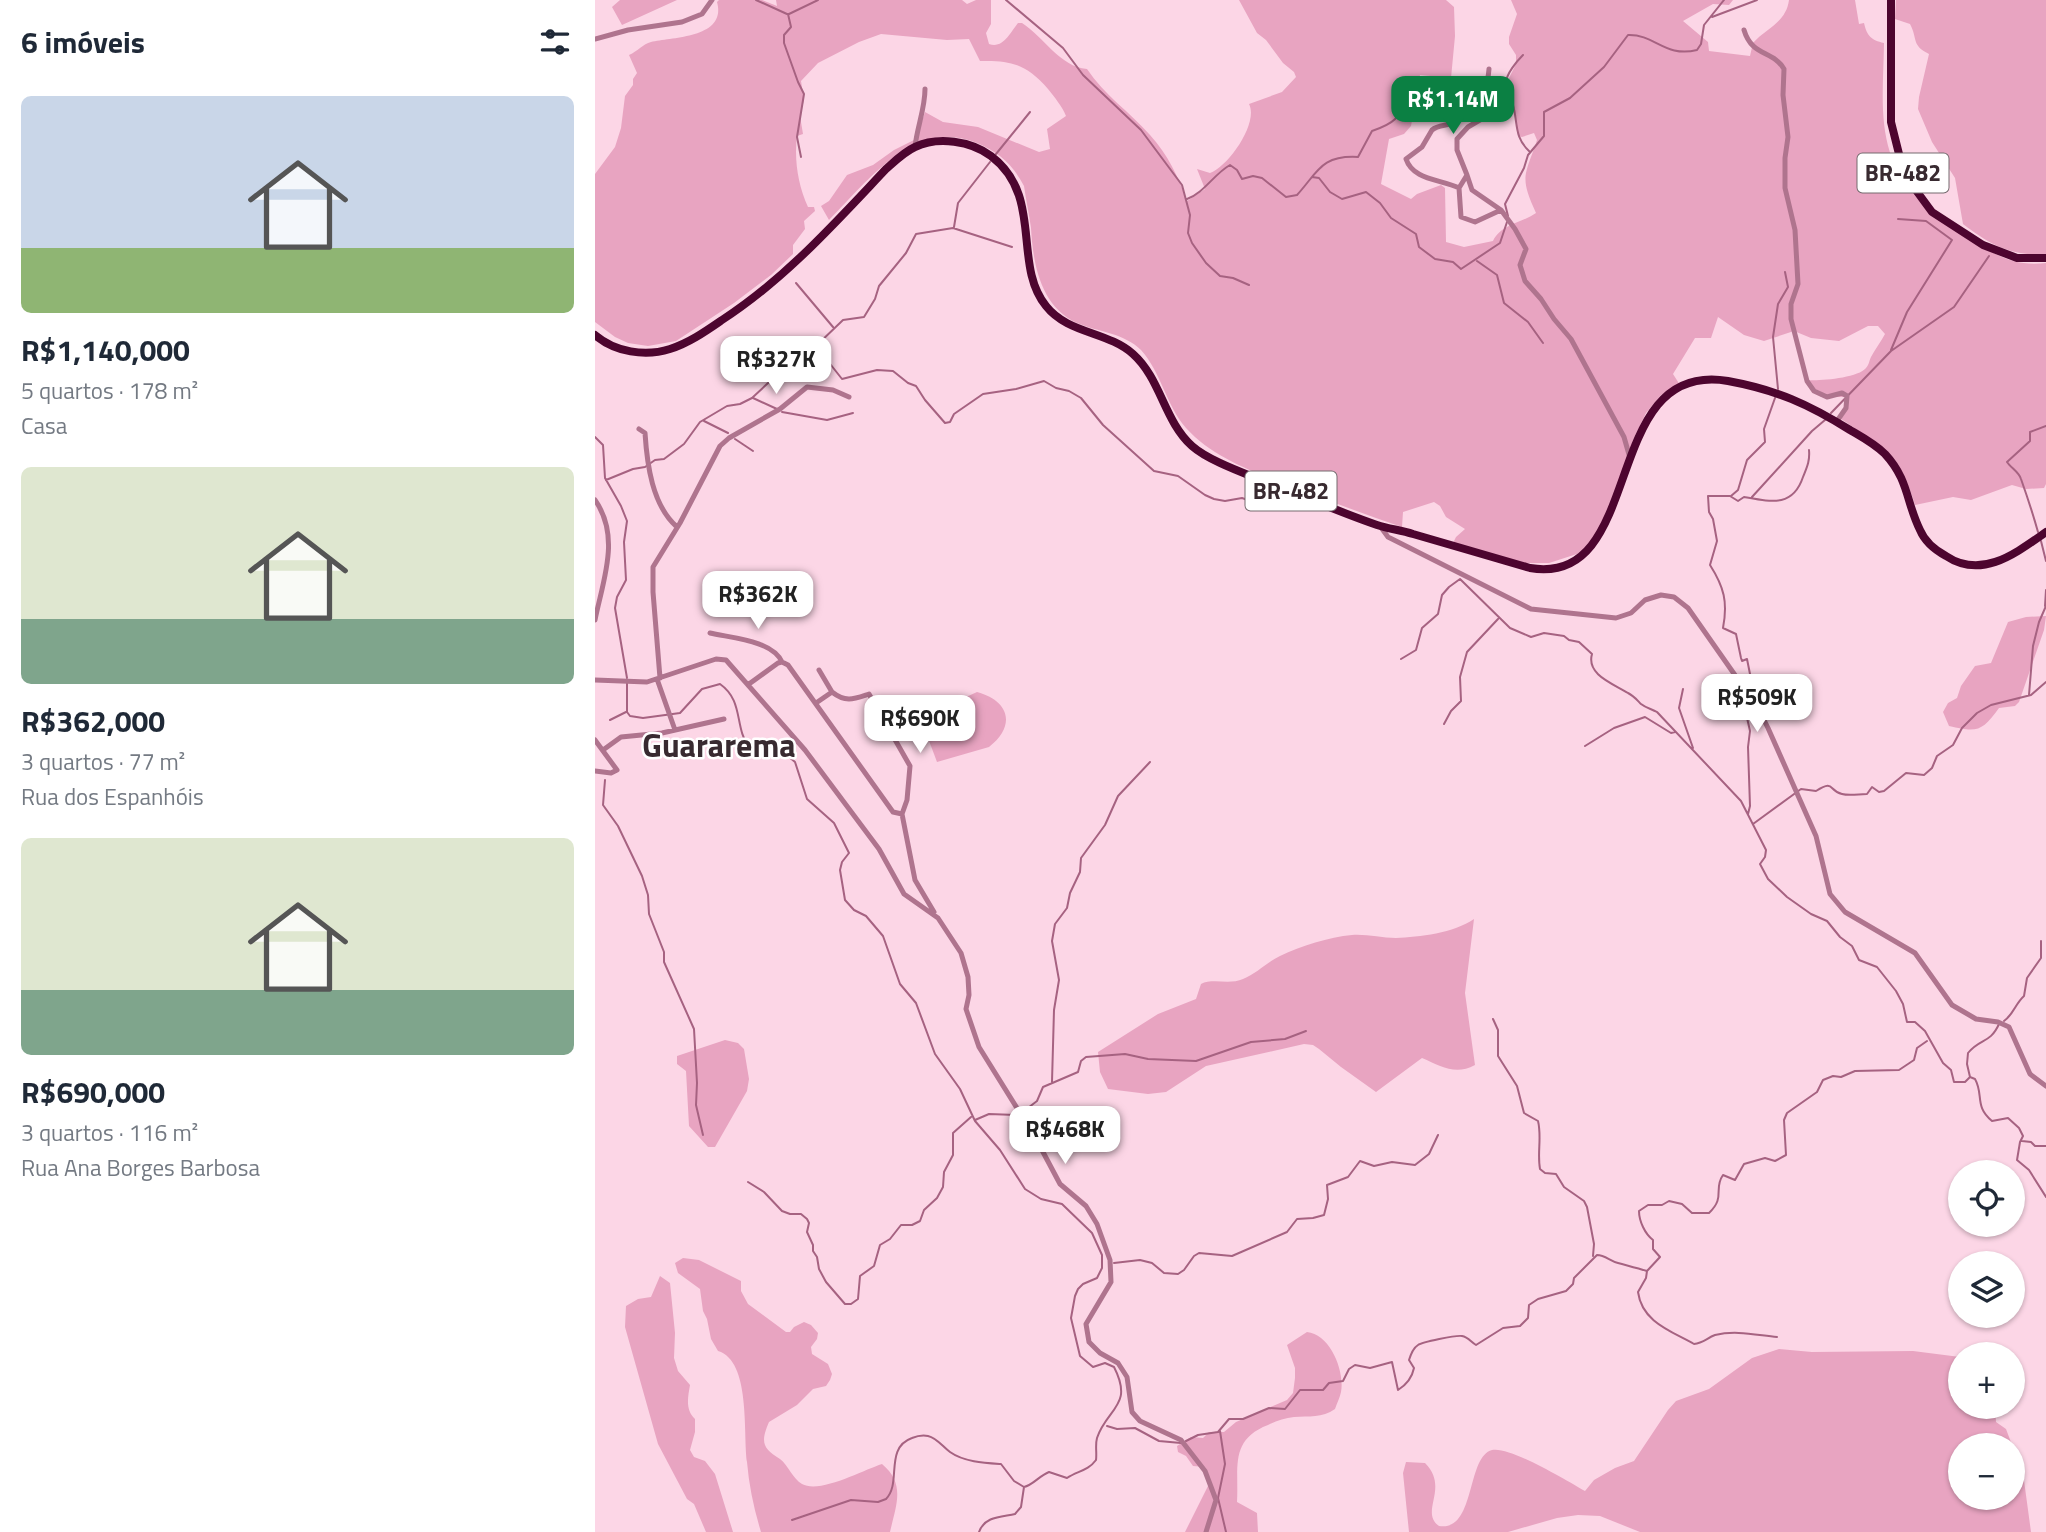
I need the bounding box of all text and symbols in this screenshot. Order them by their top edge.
text: 6 imóveis [21,19,145,65]
icon: filters [536,23,574,61]
pin: R$1.14M [1388,76,1518,136]
text: R$1.14M [1407,81,1499,116]
icon: home [235,142,361,268]
road number: BR-482 [1857,154,1949,192]
text: R$1,140,000 [21,327,190,373]
pin: R$327K [719,336,833,396]
text: R$327K [736,341,816,376]
text: 5 quartos · 178 m² [21,373,198,408]
text: Casa [21,408,67,443]
road number: BR-482 [1245,471,1337,510]
icon: home [235,513,361,639]
pin: R$362K [701,572,815,631]
text: R$362K [718,576,798,611]
pin: R$509K [1700,674,1814,734]
text: R$509K [1717,679,1797,714]
pin: R$690K [863,696,977,755]
text: R$362,000 [21,698,165,744]
text: R$690K [880,700,960,735]
district label: Guararema [642,721,796,769]
text: 3 quartos · 77 m² [21,744,185,779]
text: Rua dos Espanhóis [21,779,204,814]
icon: home [235,884,361,1010]
text: R$690,000 [21,1069,165,1115]
pin: R$468K [1008,1106,1122,1166]
text: R$468K [1025,1111,1105,1146]
text: 3 quartos · 116 m² [21,1115,198,1150]
text: Rua Ana Borges Barbosa [21,1150,260,1185]
map controls [1948,1160,2025,1510]
button: locate [1948,1160,2025,1237]
button: layers [1948,1251,2025,1328]
button: + [1948,1342,2025,1419]
button: − [1948,1433,2025,1510]

